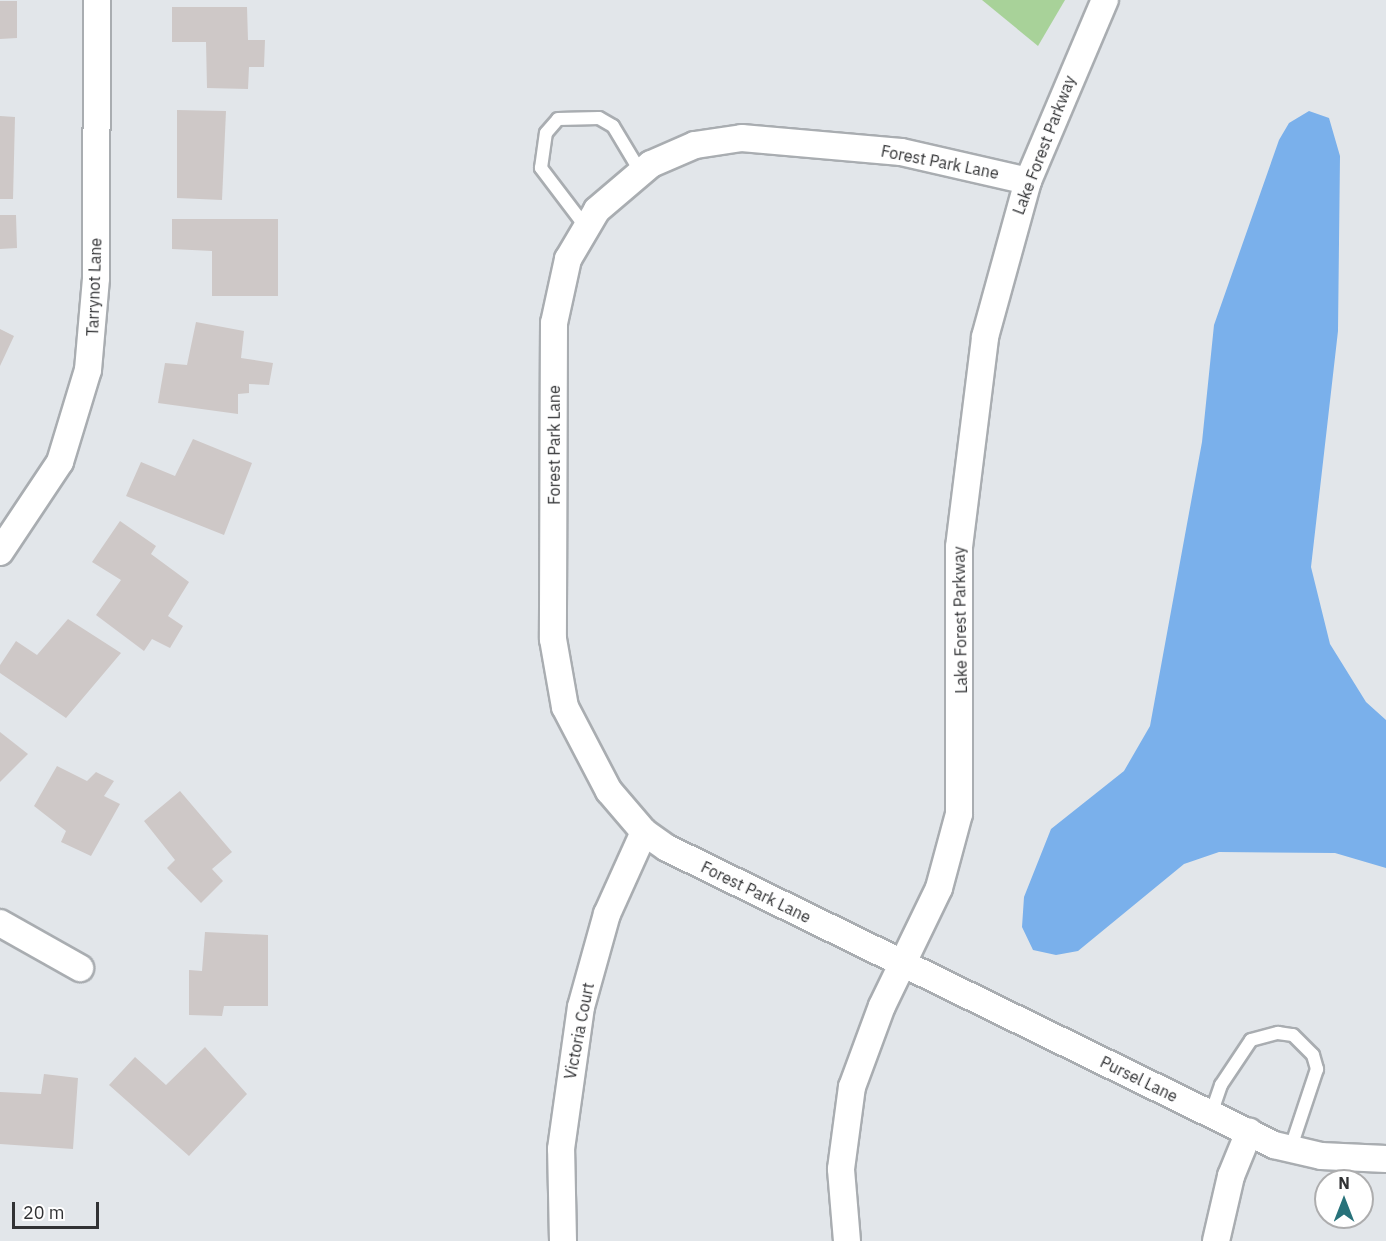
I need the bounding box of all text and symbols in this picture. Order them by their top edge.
street label: Lake Forest Parkway [1009,73,1079,217]
street label: Forest Park Lane [879,141,1001,183]
street label: Tarrynot Lane [83,238,105,336]
street label: Forest Park Lane [544,385,564,505]
street label: Lake Forest Parkway [949,546,971,694]
street label: Forest Park Lane [698,857,814,927]
street label: Victoria Court [560,981,598,1081]
street label: Pursel Lane [1097,1052,1181,1106]
north arrow [1314,1169,1374,1229]
text: N [1338,1173,1350,1193]
scale bar [15,1190,102,1228]
text: 20 m [23,1201,65,1224]

